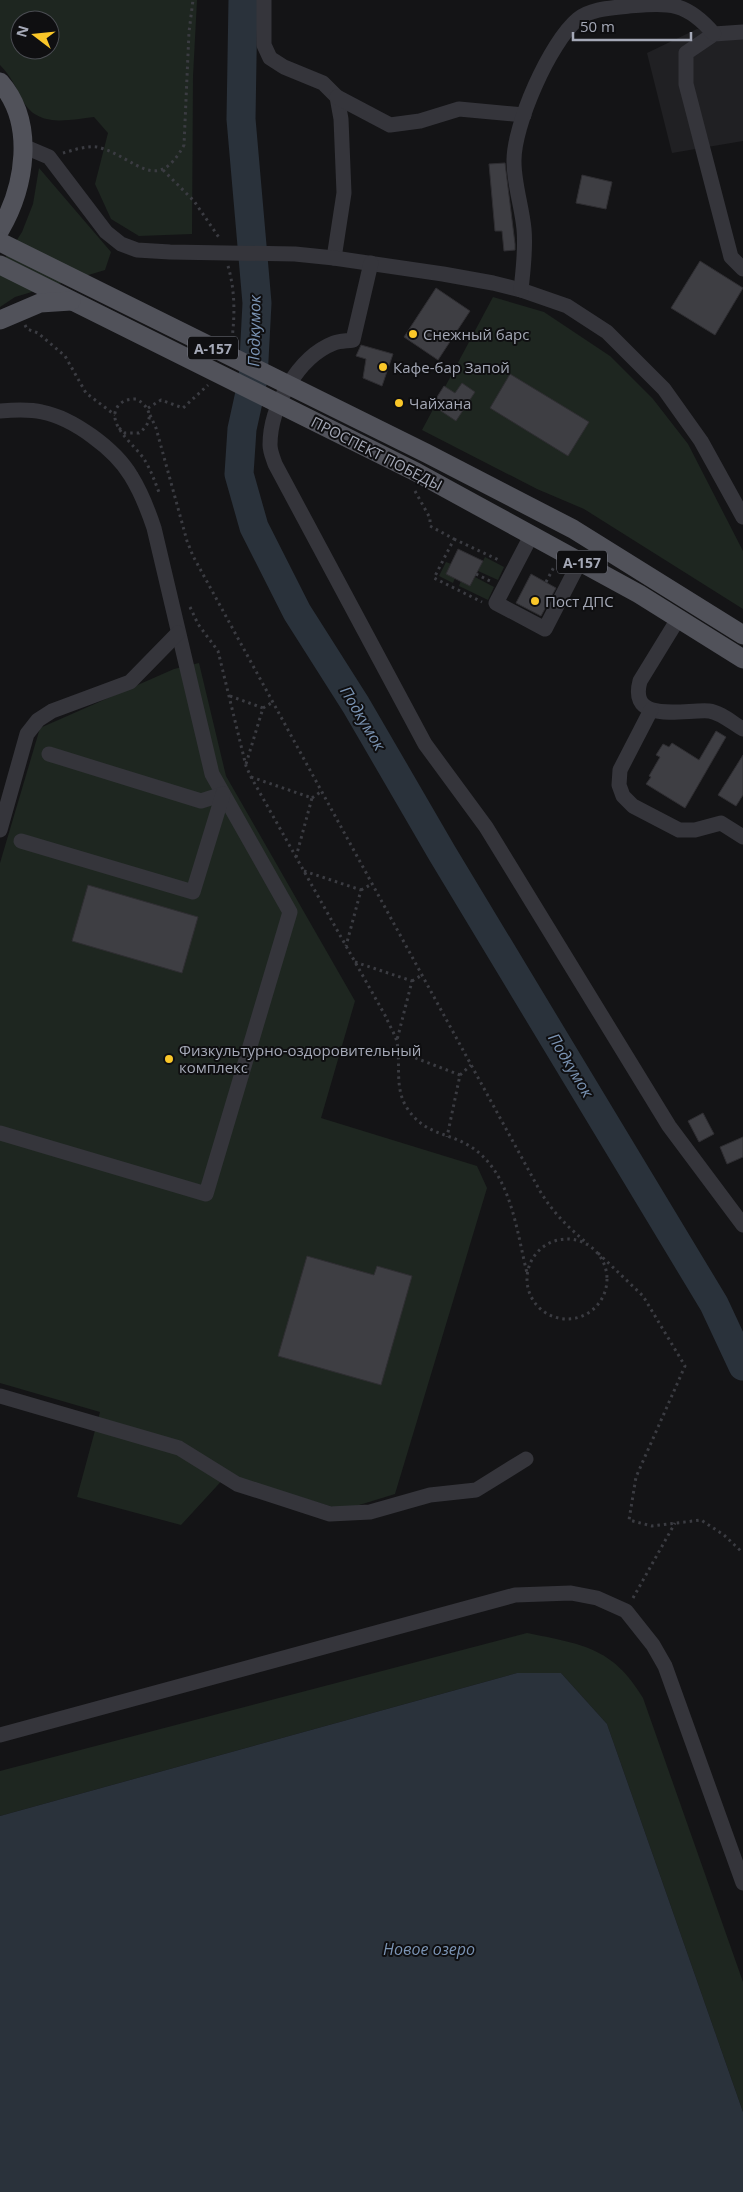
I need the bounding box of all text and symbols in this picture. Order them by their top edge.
north arrow [10,10,60,60]
scale bar [573,10,690,42]
text: 50 m [580,16,615,36]
text: N [11,23,33,39]
water label: Подкумок [242,294,266,367]
place label: Снежный барс [423,324,529,344]
marker: Снежный барс [407,328,419,340]
road number: А-157 [188,336,238,359]
place label: Кафе-бар Запой [393,357,510,377]
marker: Кафе-бар Запой [377,361,389,373]
place label: Чайхана [409,393,471,413]
marker: Чайхана [393,397,405,409]
street label: ПРОСПЕКТ ПОБЕДЫ [308,411,446,495]
road number: А-157 [557,550,607,574]
place label: Пост ДПС [545,591,614,611]
marker: Пост ДПС [529,595,541,607]
water label: Подкумок [335,682,392,756]
water label: Подкумок [543,1029,600,1103]
place label: Физкультурно-оздоровительный комплекс [179,1040,421,1077]
marker: Физкультурно-оздоровительный комплекс [163,1053,175,1065]
water label: Новое озеро [383,1938,475,1960]

